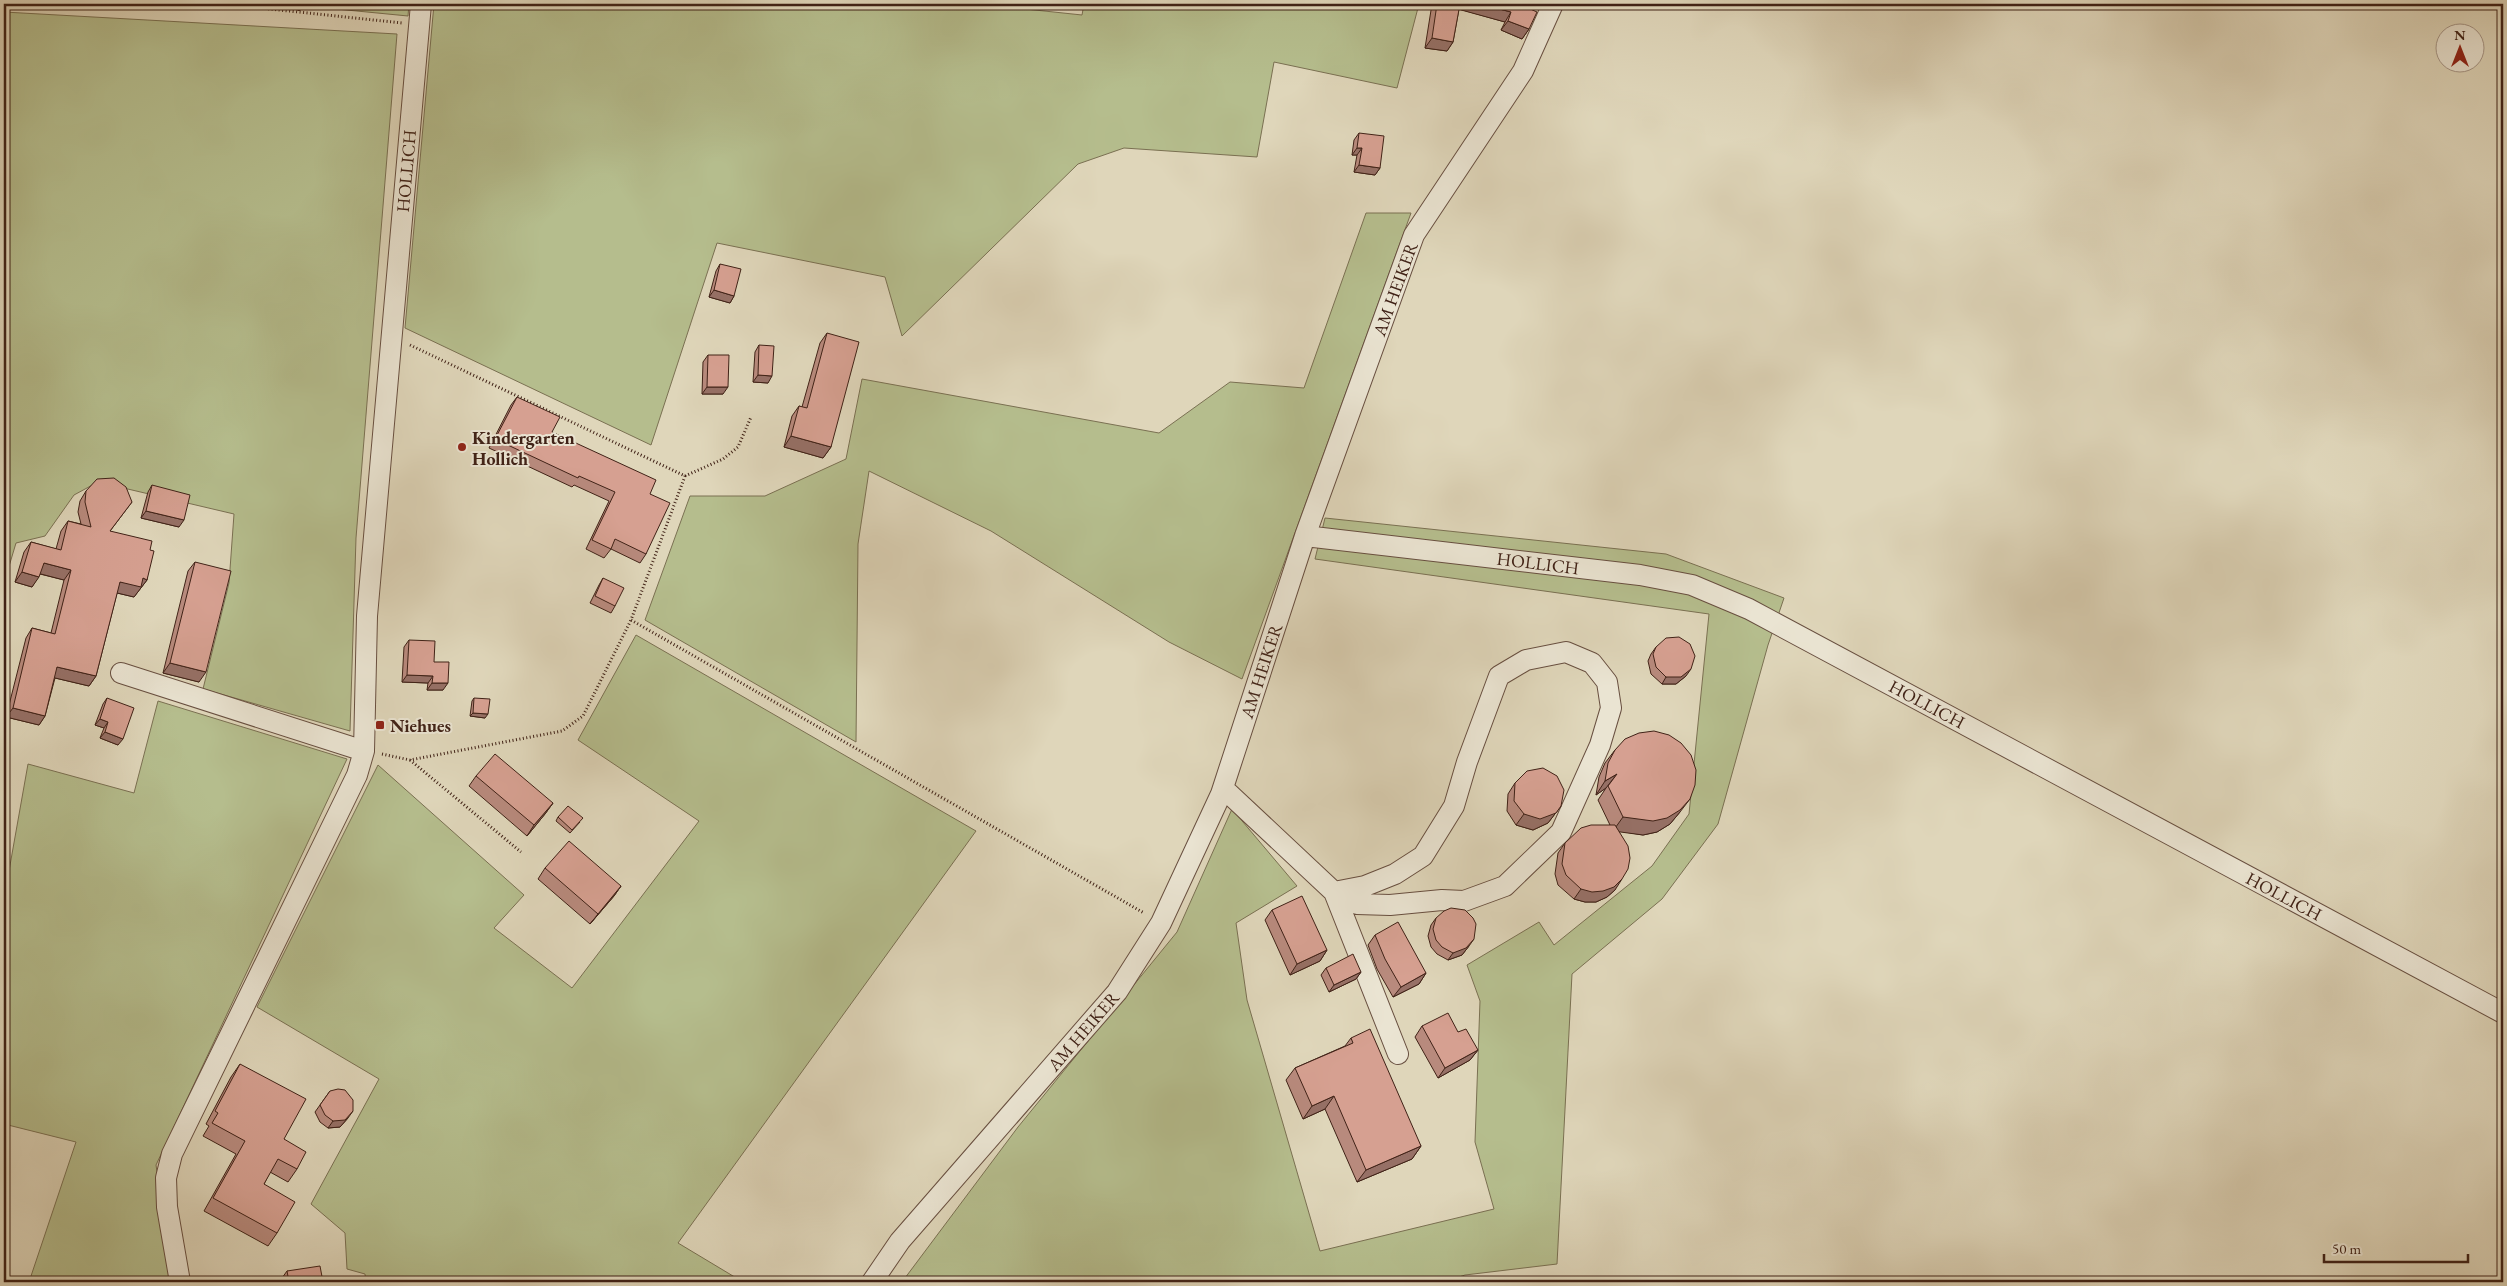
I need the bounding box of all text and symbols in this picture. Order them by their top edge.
north arrow [2434,22,2484,72]
text: N [2454,26,2466,44]
street label: HOLLICH [391,129,421,213]
street label: AM HEIKER [1367,239,1423,340]
place label: Kindergarten Hollich [472,426,575,470]
marker: Kindergarten Hollich [456,441,468,453]
street label: HOLLICH [1495,547,1581,579]
street label: AM HEIKER [1235,621,1287,722]
street label: HOLLICH [1885,674,1969,734]
place label: Niehues [390,714,451,737]
marker: Niehues [374,719,386,731]
street label: HOLLICH [2242,866,2326,926]
street label: AM HEIKER [1041,986,1124,1076]
scale bar [2324,1231,2468,1263]
text: 50 m [2332,1239,2361,1258]

